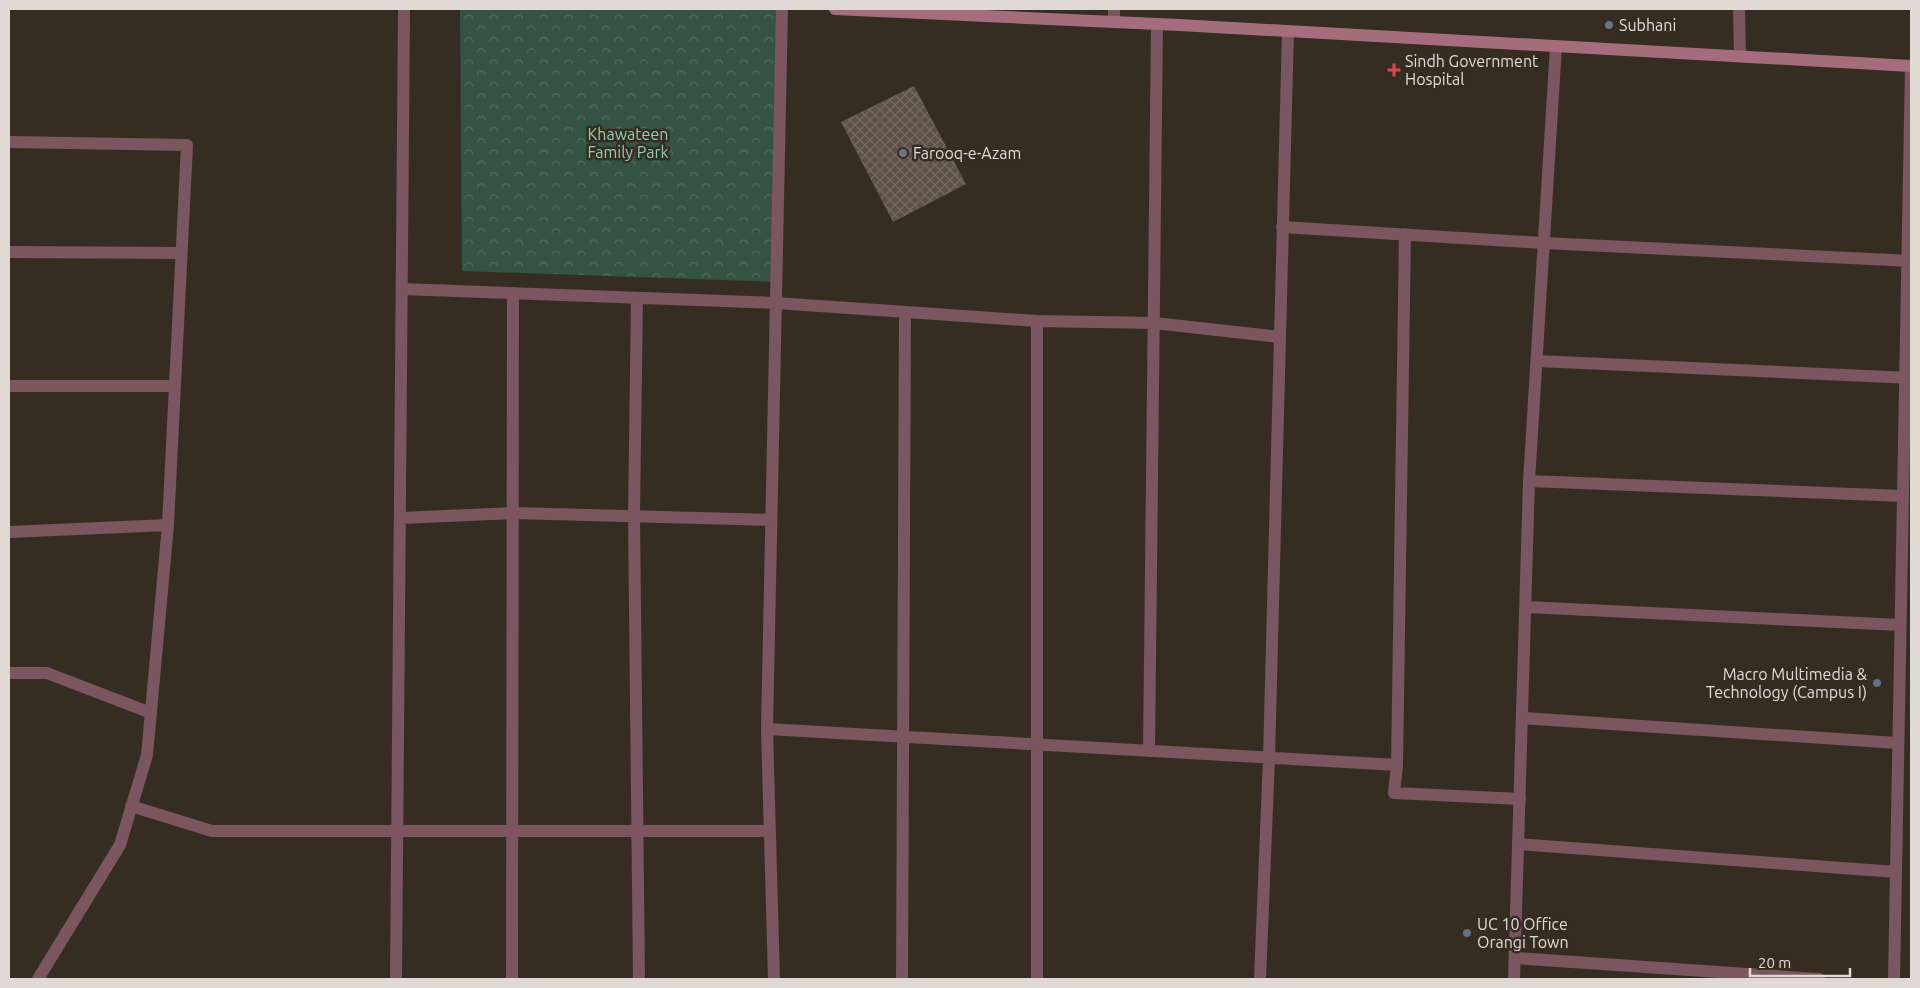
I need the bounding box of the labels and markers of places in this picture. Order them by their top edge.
place label: Subhani [1619,16,1676,34]
marker: Subhani [1603,19,1615,31]
place label: Sindh Government Hospital [1405,52,1539,88]
marker: Sindh Government Hospital [1387,63,1401,77]
place label: Farooq-e-Azam [913,144,1021,162]
marker: Farooq-e-Azam [897,147,909,159]
place label: Macro Multimedia & Technology (Campus I) [1706,665,1868,702]
marker: Macro Multimedia & Technology (Campus I) [1871,677,1883,689]
place label: UC 10 Office Orangi Town [1477,915,1569,951]
marker: UC 10 Office Orangi Town [1461,927,1473,939]

